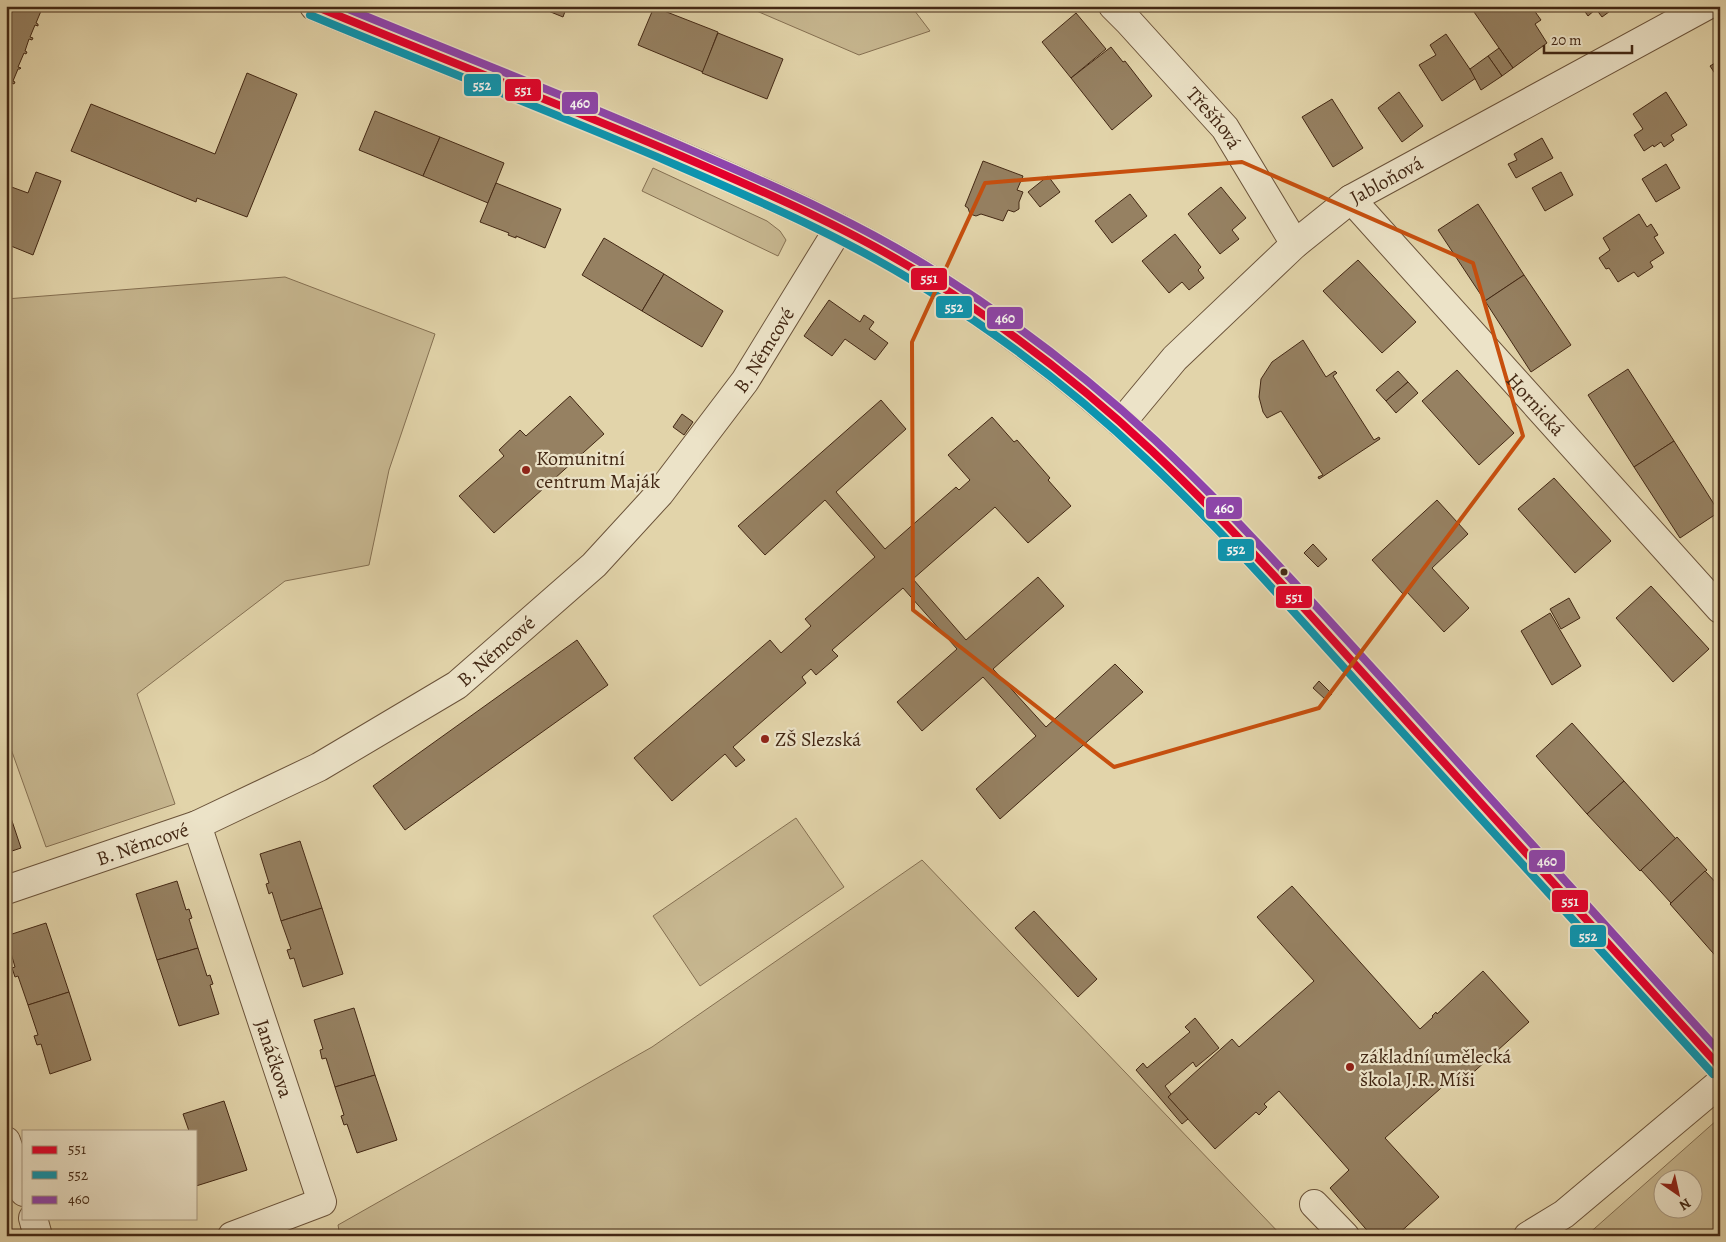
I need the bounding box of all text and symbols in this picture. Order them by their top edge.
scale bar [1544,22,1631,54]
text: 20 m [1551,30,1582,50]
line badge: 552 [463,73,502,97]
text: 552 [473,76,492,95]
line badge: 551 [504,78,542,102]
text: 551 [515,81,531,100]
street label: Třešňová [1180,81,1248,155]
line badge: 460 [561,91,599,115]
text: 460 [570,94,590,113]
street label: Jabloňová [1345,149,1428,211]
line badge: 551 [910,267,948,291]
text: 551 [921,269,937,288]
line badge: 552 [935,295,973,319]
text: 552 [945,298,964,317]
street label: B. Němcové [727,302,801,398]
line badge: 460 [986,306,1024,330]
text: 460 [995,309,1015,328]
street label: Hornická [1500,367,1572,442]
place label: Komunitní centrum Maják [536,445,660,495]
marker: Komunitní centrum Maják [520,464,532,476]
line badge: 460 [1205,496,1243,520]
text: 460 [1214,499,1234,518]
line badge: 552 [1217,538,1255,562]
text: 552 [1227,540,1246,559]
unlabelled marker [1279,567,1289,577]
line badge: 551 [1275,585,1313,609]
text: 551 [1286,588,1302,607]
street label: B. Němcové [451,609,541,693]
place label: ZŠ Slezská [775,726,862,753]
marker: ZŠ Slezská [759,733,771,745]
street label: B. Němcové [93,815,192,872]
line badge: 460 [1528,849,1566,873]
text: 460 [1537,852,1557,871]
line badge: 551 [1551,889,1589,913]
text: 551 [1562,892,1578,911]
line badge: 552 [1569,924,1607,948]
text: 552 [1579,927,1598,946]
street label: Janáčkova [249,1016,300,1102]
place label: základní umělecká škola J.R. Míši [1360,1043,1512,1093]
marker: základní umělecká škola J.R. Míši [1344,1061,1356,1073]
legend [22,1130,198,1220]
text: 551 [68,1139,86,1159]
text: 552 [68,1165,88,1185]
north arrow [1654,1170,1704,1220]
text: 460 [68,1189,90,1209]
text: N [1675,1194,1695,1215]

